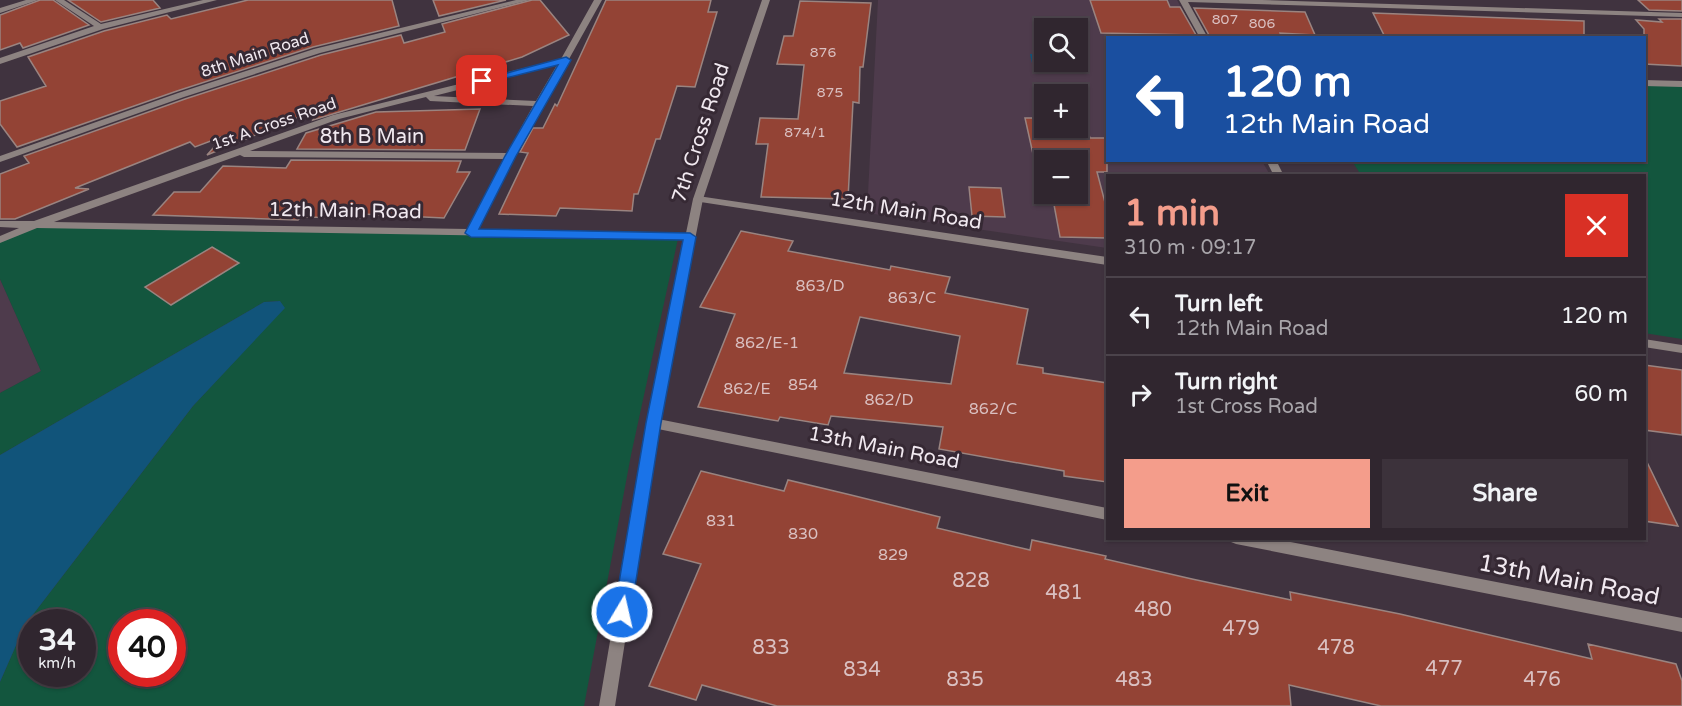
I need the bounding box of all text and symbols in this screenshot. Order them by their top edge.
house number: 807 [1212,11,1238,28]
house number: 806 [1249,15,1275,32]
map controls [1034,18,1088,204]
button: search [1034,18,1088,72]
street label: 8th Main Road [198,28,312,82]
house number: 876 [810,44,836,61]
pin [456,55,507,106]
text: 120 m [1223,57,1352,108]
street label: 7th Cross Road [667,60,735,206]
icon: left [1124,60,1202,138]
icon: arrive [465,64,498,97]
house number: 875 [817,84,843,101]
button: + [1034,84,1088,138]
street label: 1st A Cross Road [209,93,339,155]
text: 12th Main Road [1223,108,1430,141]
house number: 874/1 [784,124,826,141]
street label: 8th B Main [320,125,424,149]
button: − [1034,150,1088,204]
street label: 12th Main Road [828,187,984,235]
text: 1 min [1124,192,1220,235]
button: close [1565,194,1628,257]
street label: 12th Main Road [268,198,422,224]
text: 310 m · 09:17 [1124,236,1256,260]
house number: 863/D [795,276,845,296]
house number: 863/C [888,288,936,308]
text: Turn left [1175,291,1263,317]
icon: left [1124,300,1157,333]
text: 120 m [1561,303,1628,329]
text: 12th Main Road [1175,317,1328,341]
house number: 862/E-1 [735,333,799,353]
text: Turn right [1175,369,1277,395]
house number: 854 [788,375,818,395]
icon: right [1124,378,1157,411]
house number: 862/E [723,379,771,399]
text: 60 m [1574,381,1628,407]
house number: 862/D [864,390,914,410]
text: 1st Cross Road [1175,395,1318,419]
house number: 862/C [969,399,1017,419]
street label: 13th Main Road [806,422,962,474]
button: Exit [1124,459,1370,528]
button: Share [1382,459,1628,528]
house number: 831 [706,511,736,531]
house number: 830 [788,524,818,544]
house number: 829 [878,545,908,565]
street label: 13th Main Road [1476,548,1662,612]
house number: 828 [952,569,990,593]
position arrow [590,580,654,644]
house number: 481 [1045,581,1083,605]
house number: 480 [1134,598,1172,622]
speed limit sign: 40 [108,609,186,687]
house number: 479 [1222,617,1260,641]
text: 34 [38,622,76,659]
house number: 833 [752,636,790,660]
house number: 478 [1317,636,1355,660]
text: km/h [38,654,76,672]
house number: 477 [1425,657,1463,681]
house number: 834 [843,658,881,682]
house number: 835 [946,668,984,692]
house number: 483 [1115,668,1153,692]
house number: 476 [1523,668,1561,692]

